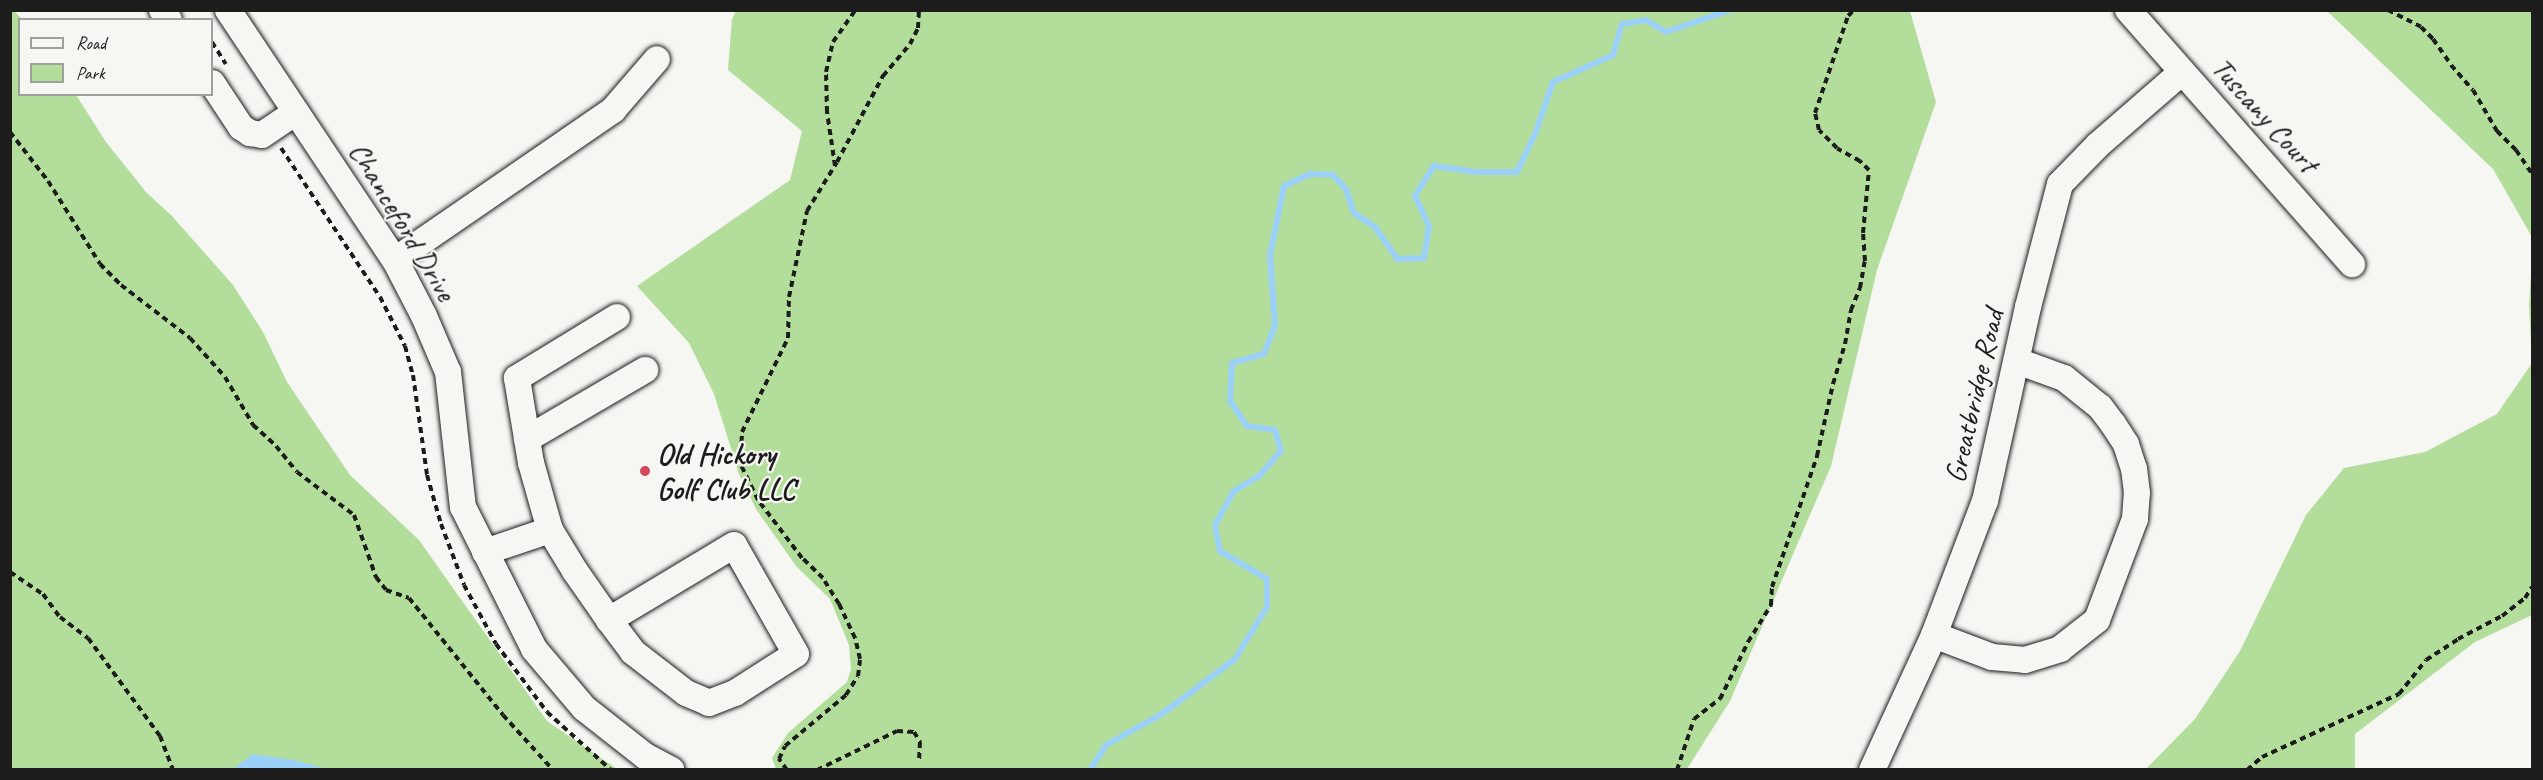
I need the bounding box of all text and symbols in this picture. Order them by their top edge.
legend [18,18,213,96]
text: Road [76,32,106,54]
street label: Tuscany Court [2204,50,2326,180]
text: Park [76,62,105,84]
street label: Chanceford Drive [342,135,464,307]
street label: Greatbridge Road [1937,306,2011,486]
place label: Old Hickory Golf Club LLC [657,436,795,506]
marker: Old Hickory Golf Club LLC [638,464,652,478]

